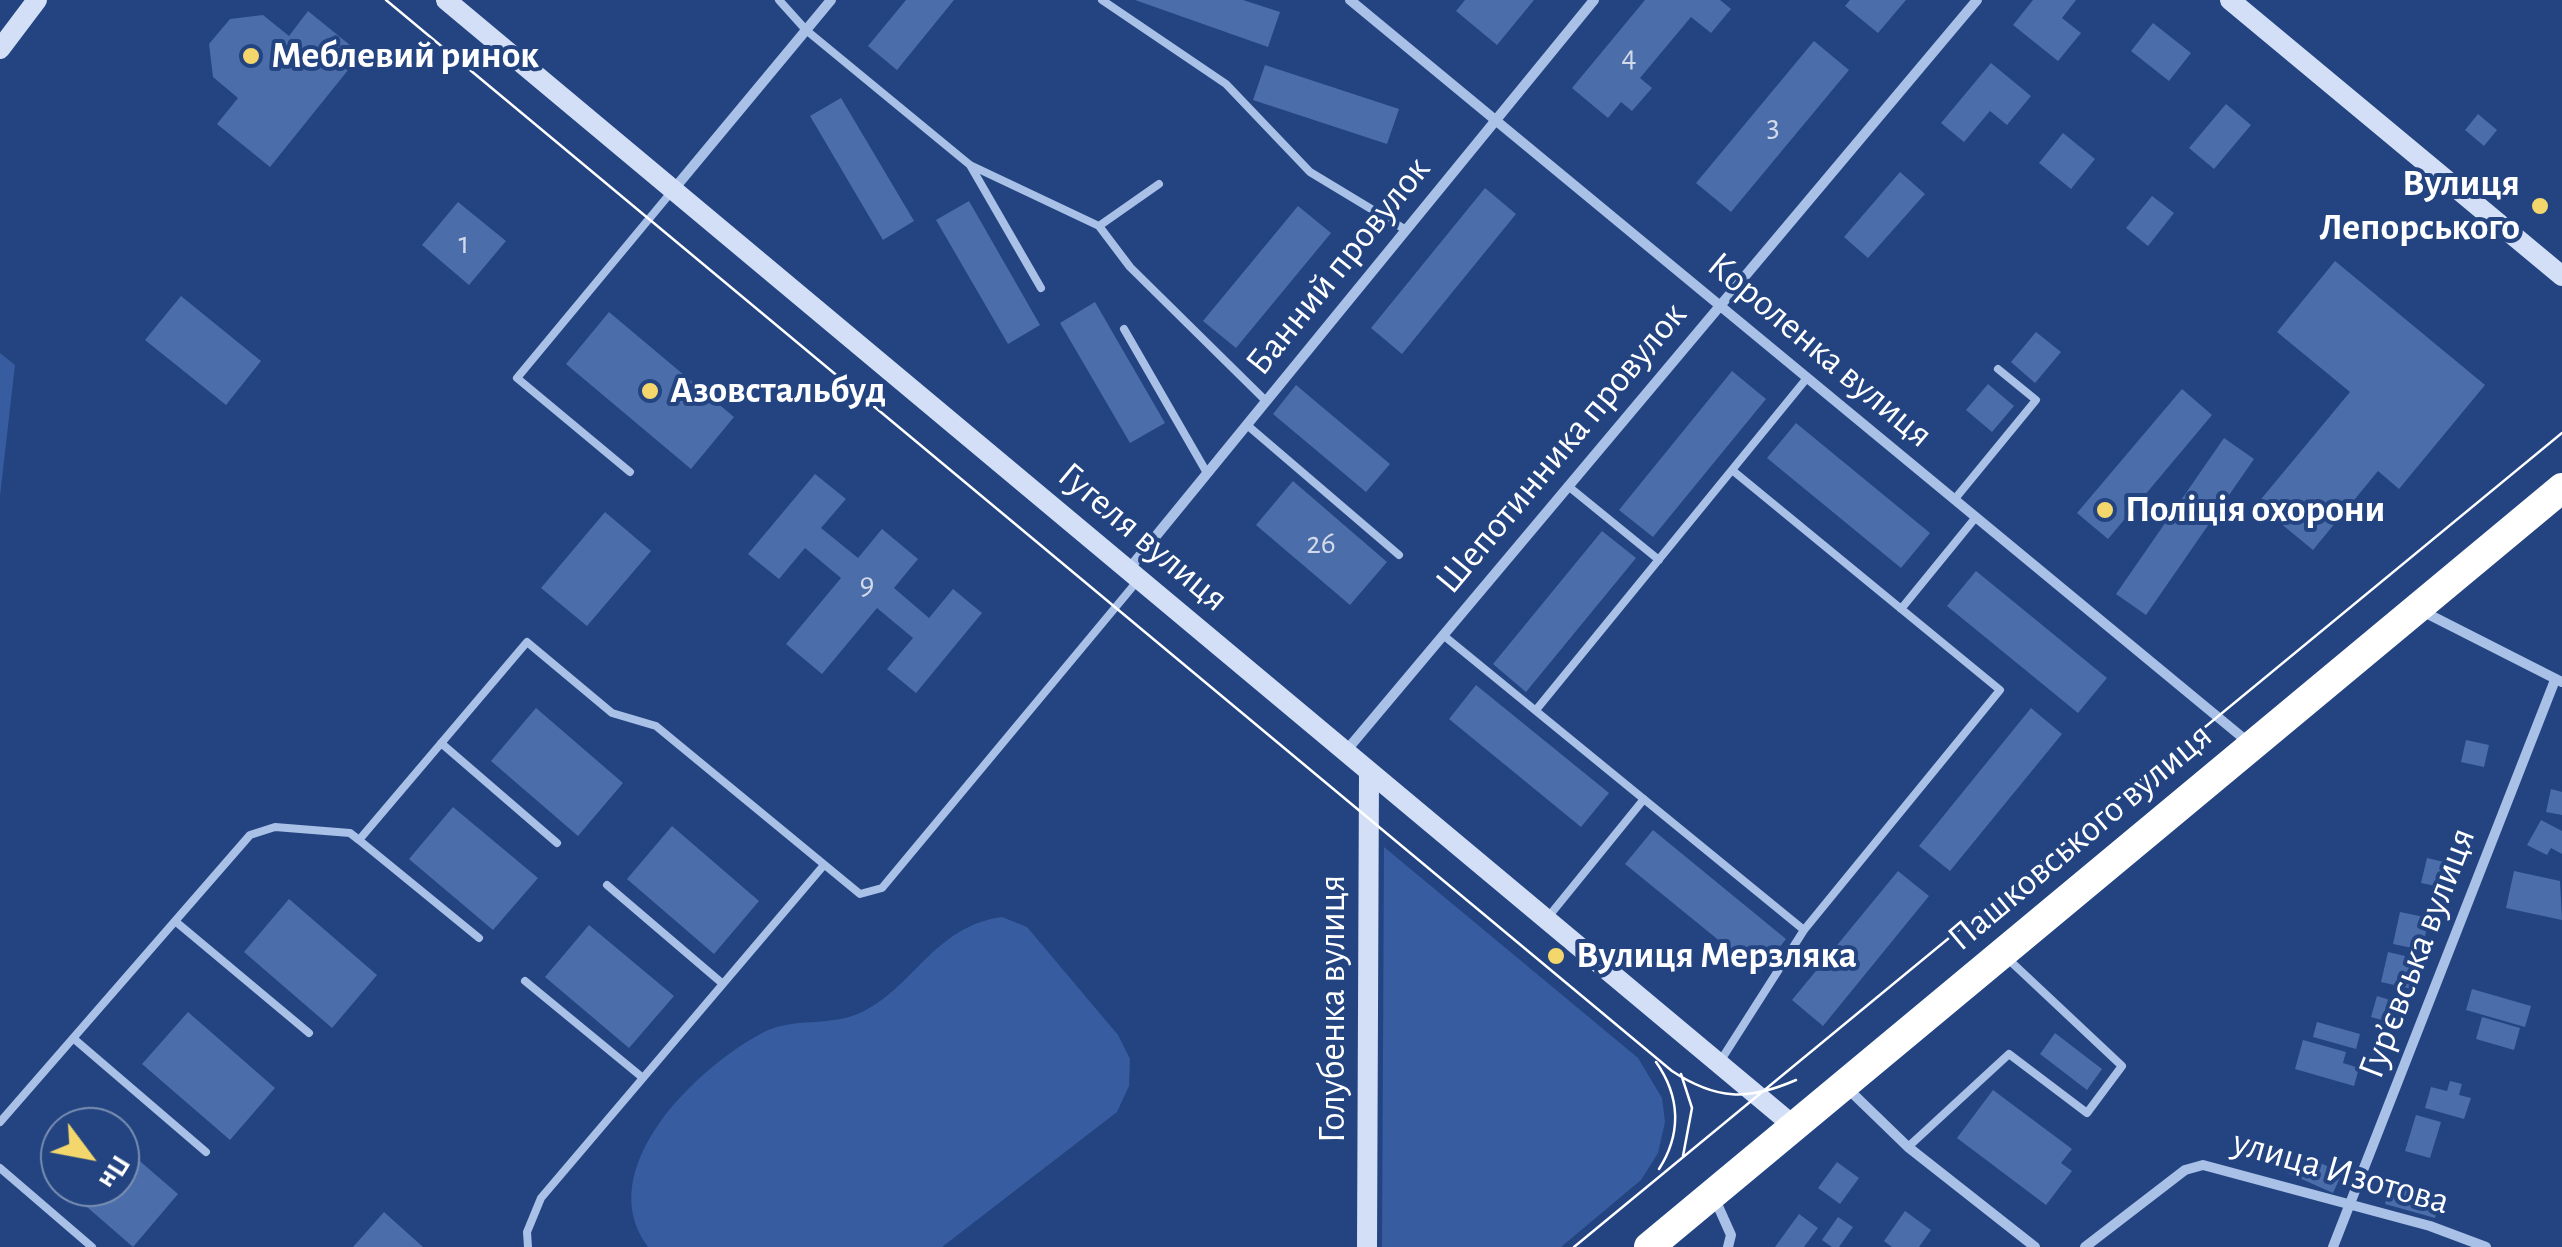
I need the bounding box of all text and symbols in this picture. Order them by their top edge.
place label: Меблевий ринок [271,33,539,79]
house number: 4 [1621,37,1637,75]
marker: Меблевий ринок [240,45,262,67]
house number: 3 [1766,107,1780,145]
street label: Банний провулок [1236,147,1440,385]
place label: Вулиця Лепорського [2319,161,2520,250]
marker: Вулиця Лепорського [2529,195,2551,217]
house number: 1 [458,224,470,262]
street label: Короленка вулиця [1698,242,1942,458]
street label: Шепотинника провулок [1426,293,1696,603]
place label: Азовстальбуд [670,368,886,414]
marker: Азовстальбуд [639,380,661,402]
street label: Гугеля вулиця [1048,452,1238,622]
place label: Поліція охорони [2125,487,2385,533]
marker: Поліція охорони [2094,499,2116,521]
house number: 26 [1306,524,1336,562]
house number: 9 [859,565,875,603]
street label: Пашковського вулиця [1939,713,2221,961]
street label: Гур’євська вулиця [2348,821,2486,1085]
street label: Голубенка вулиця [1310,875,1356,1143]
place label: Вулиця Мерзляка [1576,933,1857,979]
marker: Вулиця Мерзляка [1545,945,1567,967]
north arrow [40,1107,140,1207]
street label: улица Изотова [2227,1119,2455,1225]
text: Пн [93,1150,135,1194]

